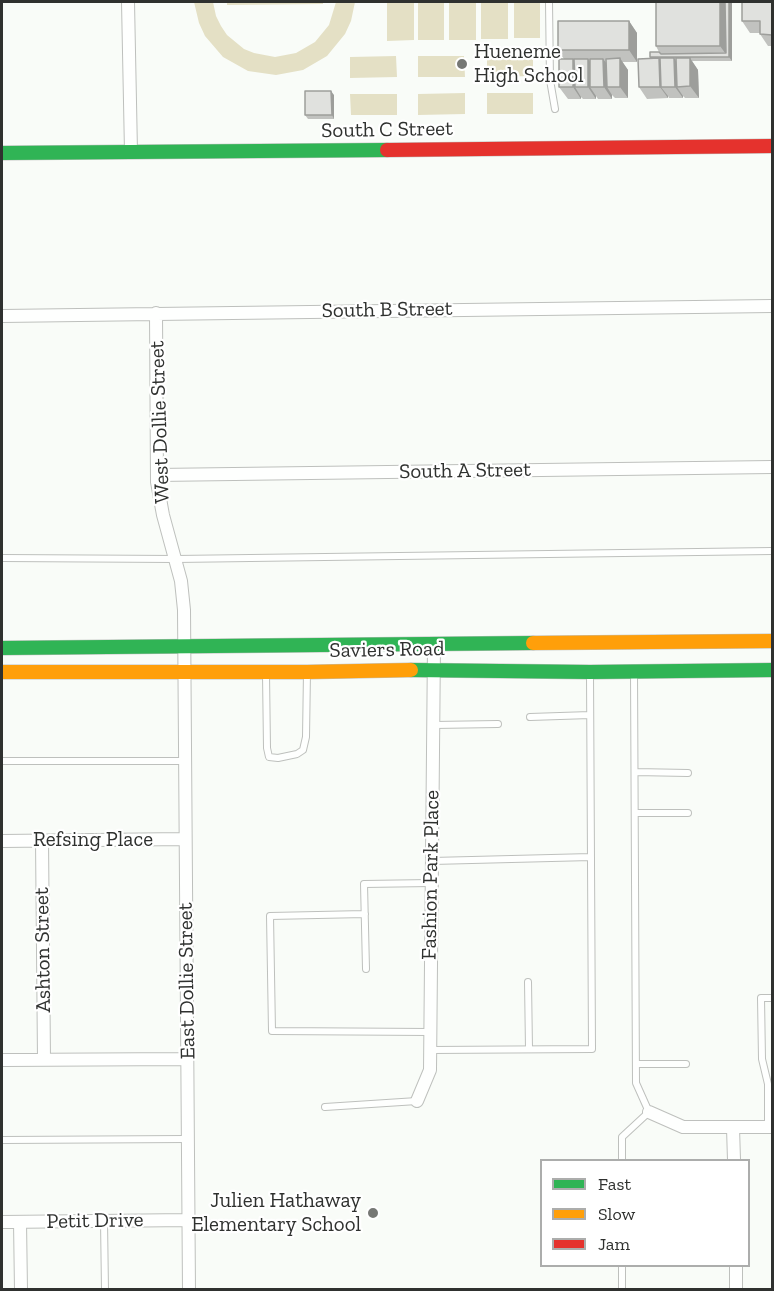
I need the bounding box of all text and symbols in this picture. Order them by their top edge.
place label: Hueneme High School [474,39,584,89]
marker: Hueneme High School [455,57,469,71]
street label: South C Street [321,116,453,144]
street label: South B Street [321,296,453,324]
street label: West Dollie Street [145,340,175,504]
street label: South A Street [399,457,531,485]
street label: Saviers Road [329,636,445,664]
street label: Fashion Park Place [417,790,445,960]
street label: Refsing Place [33,827,153,853]
street label: Ashton Street [29,887,57,1013]
street label: East Dollie Street [173,902,201,1060]
legend [540,1159,750,1267]
text: Fast [598,1173,631,1195]
place label: Julien Hathaway Elementary School [191,1188,361,1238]
text: Slow [598,1203,635,1225]
marker: Julien Hathaway Elementary School [366,1206,380,1220]
street label: Petit Drive [46,1208,144,1234]
text: Jam [598,1233,630,1255]

